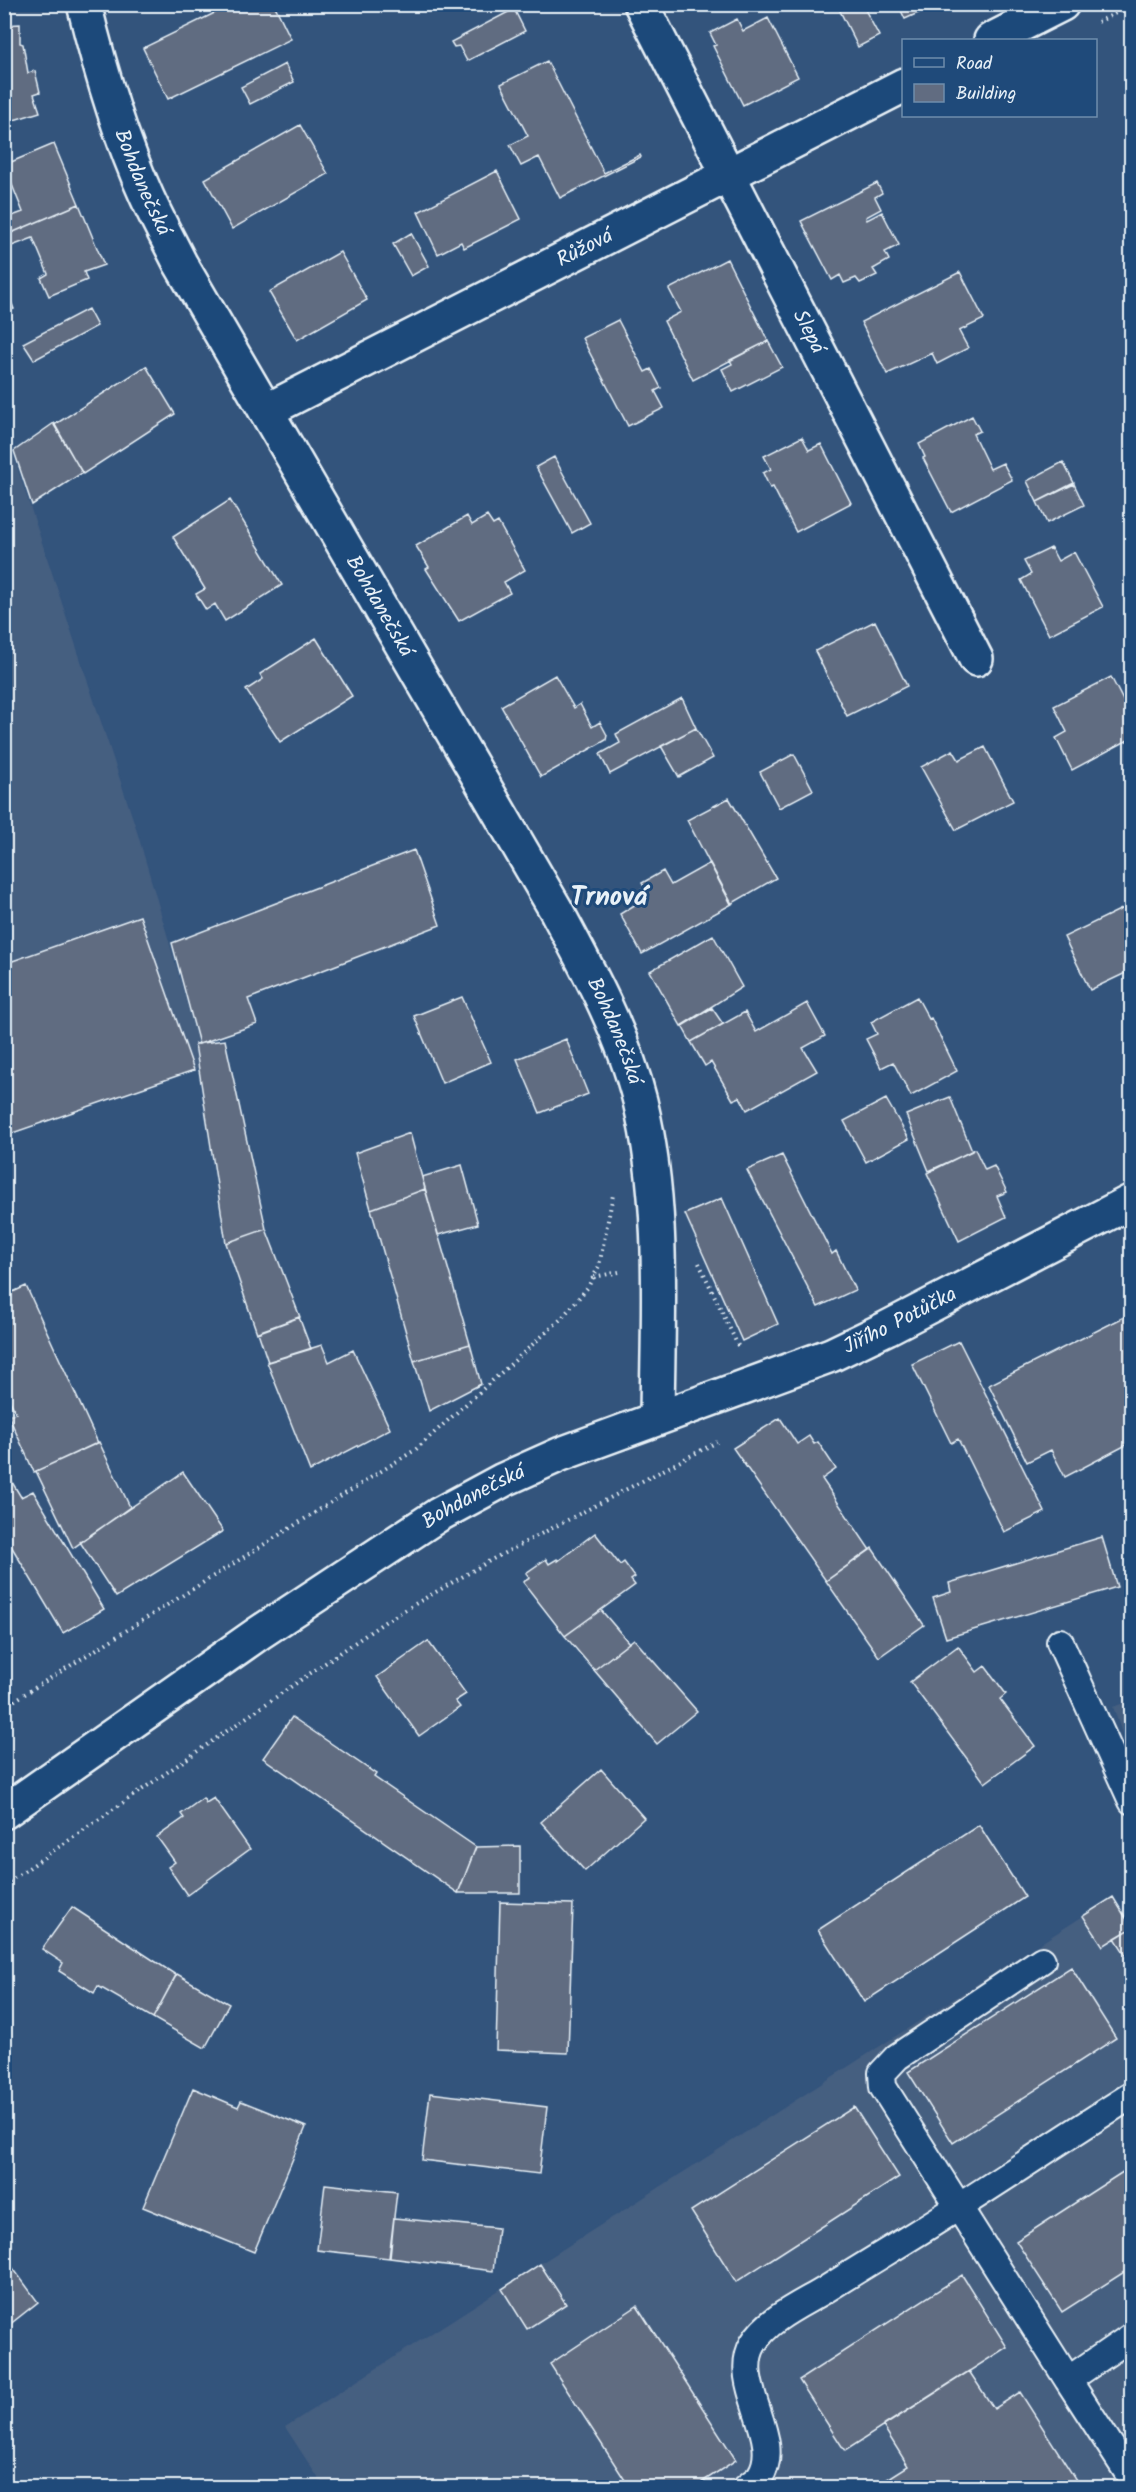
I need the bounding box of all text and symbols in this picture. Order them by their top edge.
legend [902,39,1097,117]
text: Road [956,50,993,79]
text: Building [956,80,1016,109]
street label: Bohdanečská [105,125,181,243]
street label: Růžová [551,219,621,276]
street label: Slepá [783,304,835,361]
street label: Bohdanečská [337,549,423,665]
district label: Trnová [570,876,651,919]
street label: Bohdanečská [578,972,652,1090]
street label: Jiřího Potůčka [837,1278,963,1363]
street label: Bohdanečská [415,1455,533,1538]

